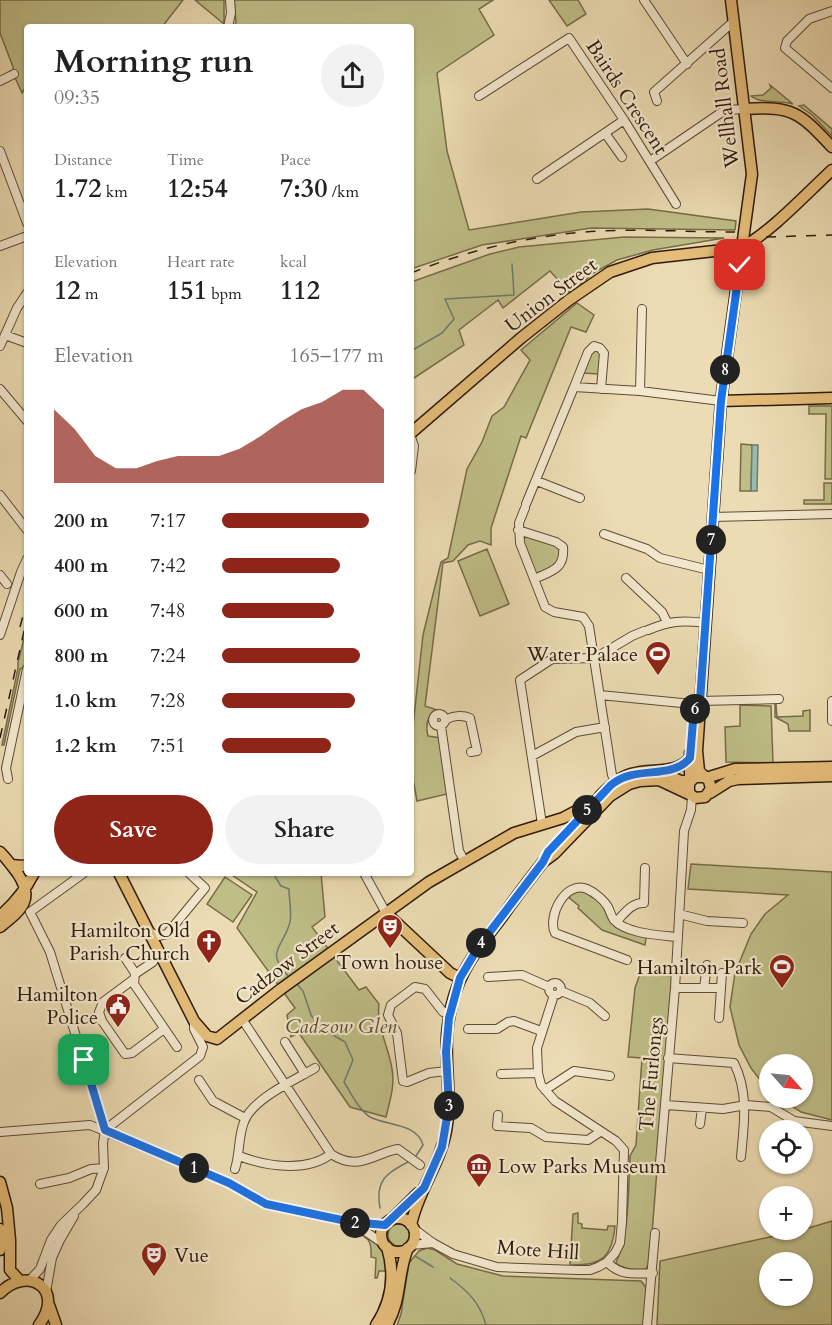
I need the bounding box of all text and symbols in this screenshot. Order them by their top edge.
street label: Bairds Crescent [580,34,675,160]
text: Morning run [54,39,254,84]
button: share [321,44,384,107]
street label: Wellhall Road [704,46,746,170]
text: 09:35 [54,84,100,111]
text: Distance [54,149,112,171]
text: Time [167,149,204,171]
text: Pace [280,149,311,171]
text: 1.72 [54,171,102,206]
text: 12:54 [167,171,228,206]
text: 7:30 [280,171,328,206]
text: km [102,181,128,203]
text: /km [328,181,359,203]
pin [714,239,765,290]
icon: check [723,248,756,281]
text: Elevation [54,251,118,273]
text: Heart rate [167,251,235,273]
text: kcal [280,251,307,273]
street label: Union Street [499,251,603,339]
text: 12 [54,273,81,308]
text: 151 [167,273,207,308]
text: 112 [280,273,320,308]
text: m [81,283,98,305]
text: bpm [207,283,242,305]
text: Elevation [54,342,133,369]
text: 165–177 m [289,342,384,369]
pin: 8 [710,355,740,385]
text: 8 [721,359,729,381]
text: 200 m [54,507,109,534]
text: 7:17 [150,507,186,534]
pin: 7 [696,525,726,555]
text: 7 [707,529,715,551]
text: 400 m [54,552,109,579]
text: 7:42 [150,552,186,579]
text: 600 m [54,597,109,624]
text: 7:48 [150,597,186,624]
sports icon: Water Palace [643,639,673,677]
place label: Water Palace [526,641,638,668]
text: 800 m [54,642,109,669]
text: 7:24 [150,642,186,669]
text: 1.0 km [54,687,117,714]
text: 7:28 [150,687,186,714]
pin: 6 [680,694,710,724]
text: 6 [691,698,699,720]
text: 1.2 km [54,732,117,759]
text: 7:51 [150,732,186,759]
button: Save [54,795,213,864]
button: Share [225,795,384,864]
pin: 5 [572,795,602,825]
text: 5 [583,799,591,821]
theatre icon: Town house [375,912,405,950]
street label: Cadzow Street [229,915,345,1011]
place label: Hamilton Old Parish Church [69,917,190,967]
church icon: Hamilton Old Parish Church [194,927,224,965]
pin: 4 [466,928,496,958]
text: 4 [477,932,485,954]
place label: Town house [337,949,443,976]
sports icon: Hamilton Park [767,952,797,990]
place label: Hamilton Park [637,954,762,981]
place label: Hamilton Police [17,981,99,1031]
public building icon: Hamilton Police [103,991,133,1029]
park label: Cadzow Glen [285,1013,397,1040]
street label: The Furlongs [633,1016,669,1132]
pin [58,1034,109,1085]
icon: arrive [67,1043,100,1076]
north arrow [759,1054,813,1108]
map controls [759,1054,813,1306]
pin: 3 [434,1091,464,1121]
text: 3 [445,1095,453,1117]
button: locate [759,1120,813,1174]
museum icon: Low Parks Museum [464,1151,494,1189]
pin: 1 [179,1153,209,1183]
place label: Low Parks Museum [498,1153,666,1180]
text: 1 [190,1157,198,1179]
button: + [759,1186,813,1240]
pin: 2 [340,1208,370,1238]
text: 2 [351,1212,359,1234]
street label: Mote Hill [496,1234,580,1266]
theatre icon: Vue [139,1240,169,1278]
place label: Vue [174,1242,209,1269]
button: − [759,1252,813,1306]

